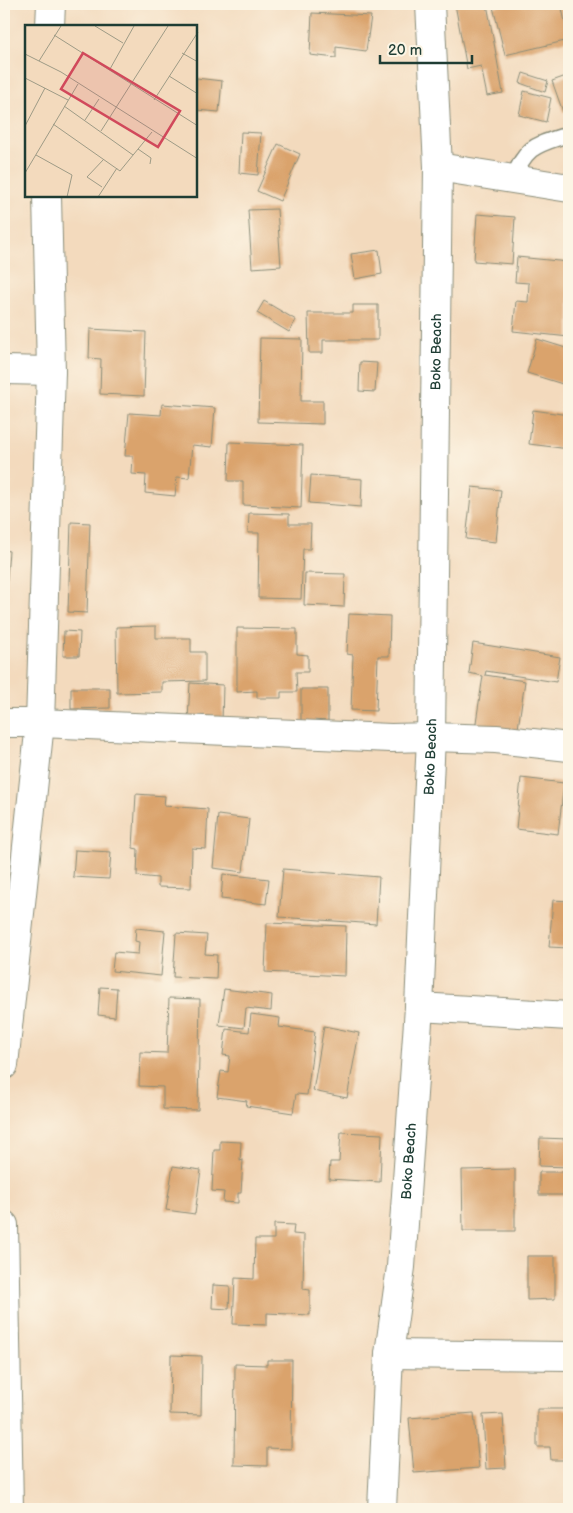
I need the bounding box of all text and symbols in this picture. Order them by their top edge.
inset map [25,25,198,198]
scale bar [380,32,473,64]
text: 20 m [388,41,422,60]
street label: Boko Beach [427,313,445,390]
street label: Boko Beach [420,718,440,796]
street label: Boko Beach [397,1122,419,1200]

